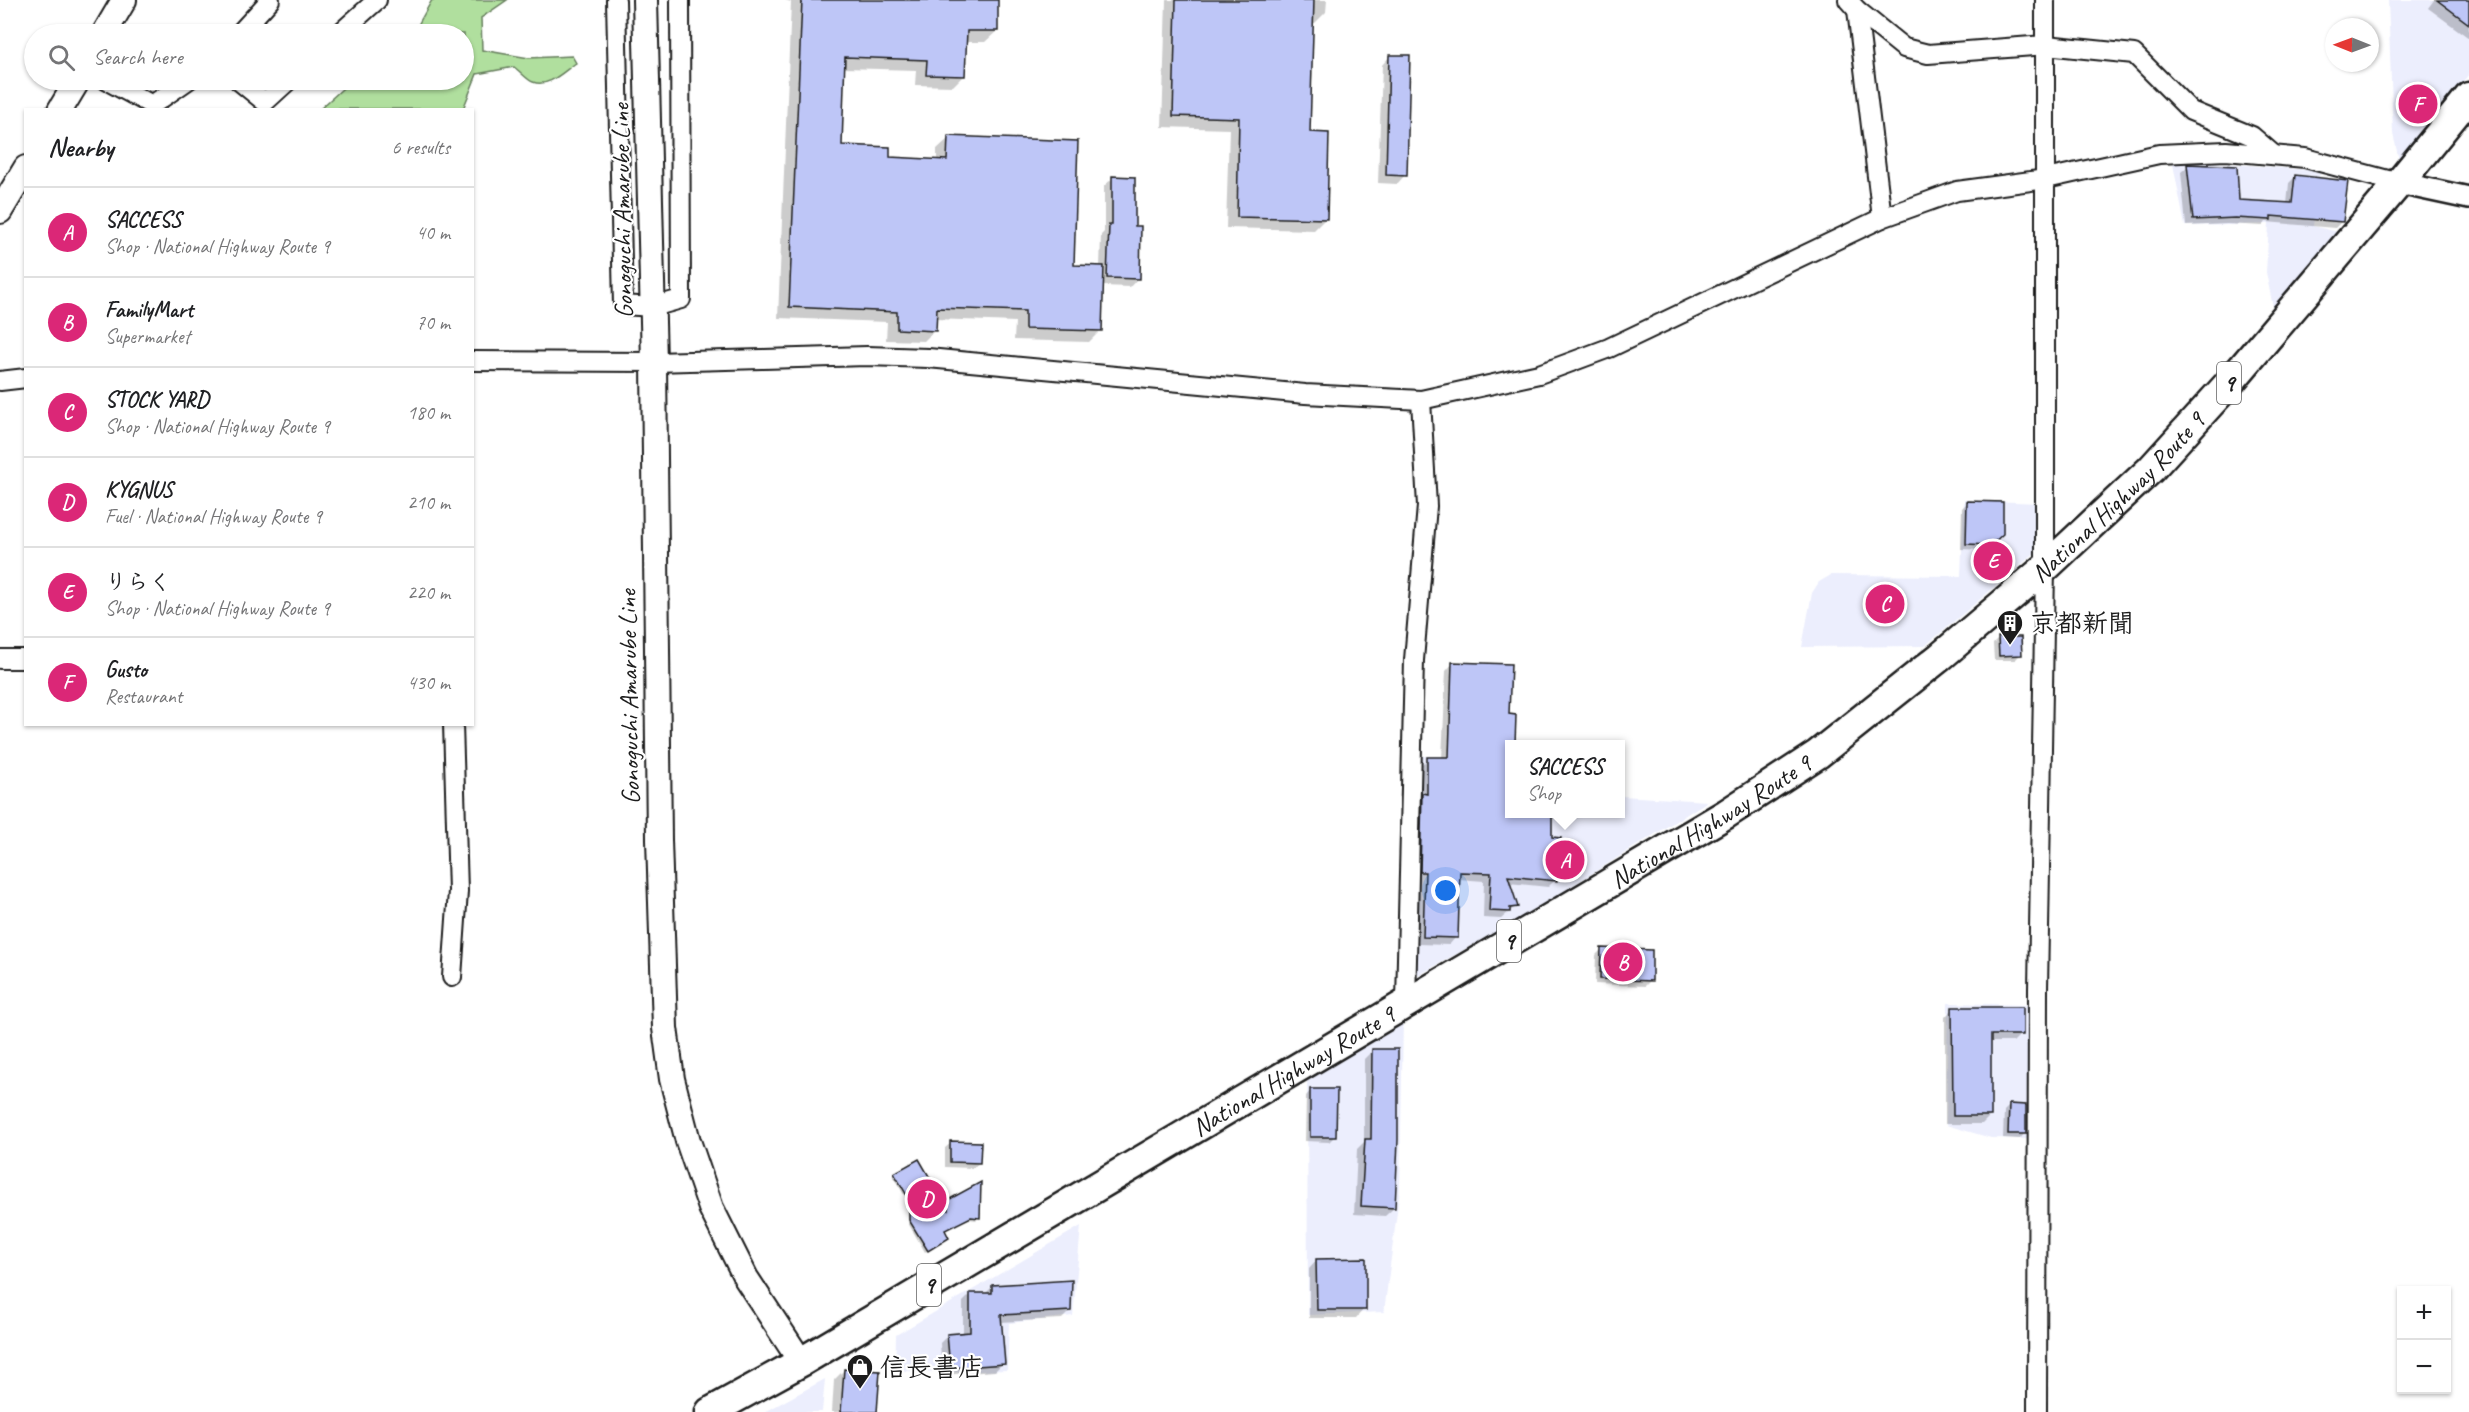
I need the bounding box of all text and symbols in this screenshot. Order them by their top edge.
north arrow [2325,18,2379,72]
search box [24,24,474,90]
icon: search [45,41,78,74]
text: Search here [93,43,183,71]
pin: F [2398,82,2438,126]
street label: Gonoguchi Amarube Line [604,102,640,319]
text: Nearby [48,131,113,164]
text: 6 results [391,135,450,160]
text: SACCESS [105,206,181,234]
text: A [62,220,73,245]
text: 40 m [416,220,450,245]
text: Shop · National Highway Route 9 [105,234,330,259]
text: FamilyMart [105,296,193,324]
text: B [62,310,73,335]
text: 70 m [416,310,450,335]
text: Supermarket [105,324,190,349]
road number: 9 [2217,362,2241,404]
text: STOCK YARD [105,386,209,414]
text: C [63,400,72,425]
text: 180 m [407,400,450,425]
street label: National Highway Route 9 [2024,403,2213,589]
text: Shop · National Highway Route 9 [105,414,330,439]
text: KYGNUS [105,476,173,504]
text: D [62,490,73,515]
text: 210 m [407,490,450,515]
text: Fuel · National Highway Route 9 [105,504,322,529]
pin: E [1974,538,2012,584]
text: りらく [105,568,171,596]
text: E [62,580,73,605]
text: 220 m [407,580,450,605]
pin: C [1866,582,1904,626]
street label: Gonoguchi Amarube Line [611,588,647,805]
text: Shop · National Highway Route 9 [105,596,330,621]
place label: 京都新聞 [2030,607,2134,640]
building icon: 京都新聞 [1995,608,2025,646]
text: Gusto [105,656,147,684]
text: F [63,670,72,695]
text: 430 m [407,670,450,695]
text: Restaurant [105,684,182,709]
popup [1505,740,1625,818]
street label: National Highway Route 9 [1604,745,1819,896]
text: SACCESS [1527,753,1603,781]
text: Shop [1527,781,1561,806]
pin: A [1546,838,1584,882]
your location [1431,876,1460,905]
road number: 9 [1497,920,1521,962]
pin: B [1604,940,1642,984]
street label: National Highway Route 9 [1186,996,1403,1143]
pin: D [908,1176,946,1222]
road number: 9 [917,1264,941,1306]
map controls [2397,1286,2451,1394]
button: + [2397,1286,2451,1340]
button: − [2397,1340,2451,1394]
place label: 信長書店 [880,1351,984,1384]
shop icon: 信長書店 [845,1352,875,1390]

